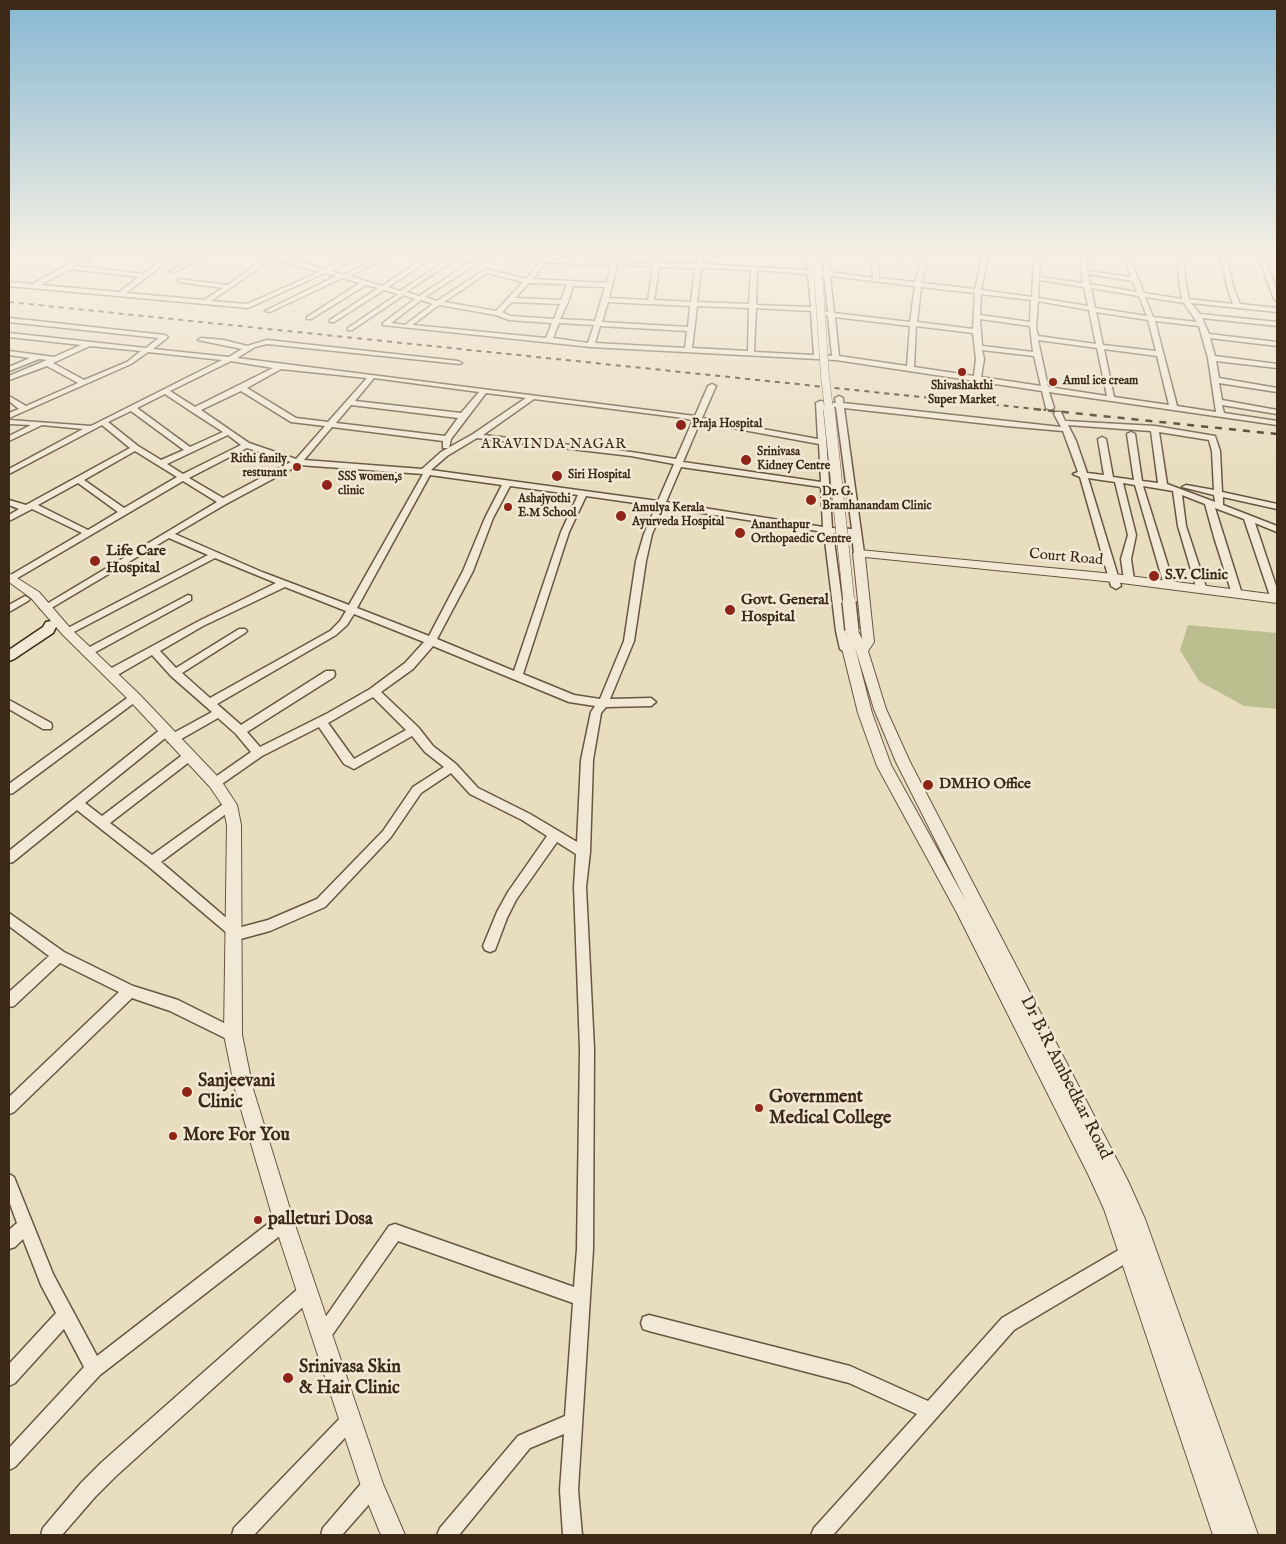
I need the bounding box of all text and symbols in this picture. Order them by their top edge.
marker: Shivashakthi Super Market [956,366,968,378]
place label: Amul ice cream [1063,375,1138,389]
marker: Amul ice cream [1047,376,1059,388]
place label: Shivashakthi Super Market [928,380,996,408]
marker: Praja Hospital [674,418,688,432]
place label: Praja Hospital [692,418,762,432]
district label: ARAVINDA NAGAR [479,437,629,453]
place label: Srinivasa Kidney Centre [757,446,830,474]
place label: Rithi fanily resturant [230,453,287,481]
marker: Srinivasa Kidney Centre [739,453,753,467]
marker: Rithi fanily resturant [291,461,303,473]
marker: Siri Hospital [550,469,564,483]
place label: Siri Hospital [568,469,631,483]
place label: SSS women,s clinic [338,471,402,499]
marker: SSS women,s clinic [320,478,334,492]
place label: Dr. G. Bramhanandam Clinic [822,486,932,514]
place label: Ashajyothi E.M School [518,493,577,521]
marker: Dr. G. Bramhanandam Clinic [804,493,818,507]
marker: Ashajyothi E.M School [502,501,514,513]
place label: Amulya Kerala Ayurveda Hospital [632,502,724,530]
marker: Amulya Kerala Ayurveda Hospital [614,509,628,523]
place label: Ananthapur Orthopaedic Centre [751,519,851,547]
marker: Ananthapur Orthopaedic Centre [733,526,747,540]
place label: Life Care Hospital [106,543,166,578]
street label: Court Road [1028,546,1104,570]
marker: Life Care Hospital [88,554,102,568]
place label: S.V. Clinic [1165,567,1228,585]
marker: S.V. Clinic [1147,569,1161,583]
place label: Govt. General Hospital [741,592,829,627]
marker: Govt. General Hospital [723,603,737,617]
place label: DMHO Office [939,776,1031,794]
marker: DMHO Office [921,778,935,792]
street label: Dr B.R Ambedkar Road [1014,993,1116,1163]
place label: Sanjeevani Clinic [198,1071,275,1114]
marker: Sanjeevani Clinic [180,1085,194,1099]
place label: Government Medical College [769,1087,891,1130]
marker: Government Medical College [753,1102,765,1114]
place label: More For You [183,1125,290,1147]
marker: More For You [167,1130,179,1142]
place label: palleturi Dosa [268,1209,373,1231]
marker: palleturi Dosa [252,1214,264,1226]
place label: Srinivasa Skin & Hair Clinic [299,1357,401,1400]
marker: Srinivasa Skin & Hair Clinic [281,1371,295,1385]

